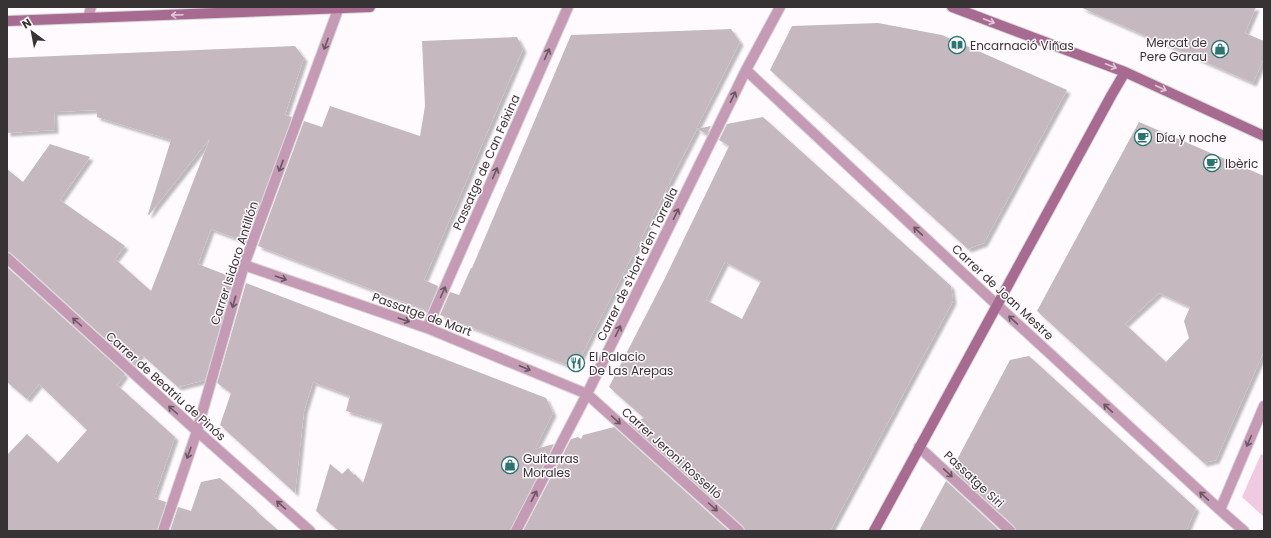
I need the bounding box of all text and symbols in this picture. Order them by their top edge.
one-way arrow [171,11,184,18]
north arrow [12,12,52,52]
text: N [19,15,34,32]
one-way arrow [983,17,995,25]
place label: Mercat de Pere Garau [1140,34,1207,65]
library icon: Encarnació Viñas [947,35,967,55]
one-way arrow [321,37,329,49]
place label: Encarnació Viñas [970,37,1074,54]
shop icon: Mercat de Pere Garau [1210,39,1230,59]
one-way arrow [544,48,552,60]
one-way arrow [1104,63,1116,71]
one-way arrow [1154,85,1166,92]
street label: Passatge de Can Feixina [448,91,524,233]
one-way arrow [730,92,737,104]
cafe icon: Día y noche [1133,127,1153,147]
place label: Día y noche [1156,129,1226,146]
cafe icon: Ibèric [1202,153,1222,173]
place label: Ibèric [1225,155,1258,172]
one-way arrow [276,159,284,171]
one-way arrow [492,167,499,179]
street label: Carrer de s'Hort d'en Torrella [592,184,682,344]
street label: Carrer Isidoro Antillón [206,199,262,327]
one-way arrow [673,208,680,220]
one-way arrow [913,226,923,236]
street label: Carrer de Joan Mestre [948,240,1058,344]
one-way arrow [274,275,287,282]
one-way arrow [440,286,447,298]
street label: Passatge de Mart [370,288,474,340]
one-way arrow [230,295,237,308]
one-way arrow [1008,316,1018,325]
one-way arrow [72,317,82,327]
one-way arrow [398,317,411,324]
one-way arrow [615,325,622,337]
street label: Carrer de Beatriu de Pinós [102,327,230,445]
place label: El Palacio De Las Arepas [589,348,673,379]
restaurant icon: El Palacio De Las Arepas [566,353,586,373]
one-way arrow [518,365,530,372]
street label: Carrer Jeroni Rosselló [618,403,726,503]
one-way arrow [1103,403,1113,413]
one-way arrow [168,405,178,414]
one-way arrow [611,416,621,425]
one-way arrow [1245,435,1252,447]
one-way arrow [185,447,192,460]
street label: Passatge Siri [940,447,1008,511]
place label: Guitarras Morales [523,450,579,481]
shop icon: Guitarras Morales [500,455,520,475]
one-way arrow [943,468,953,478]
one-way arrow [531,491,538,503]
one-way arrow [1199,491,1209,501]
one-way arrow [275,501,286,510]
one-way arrow [707,503,718,512]

